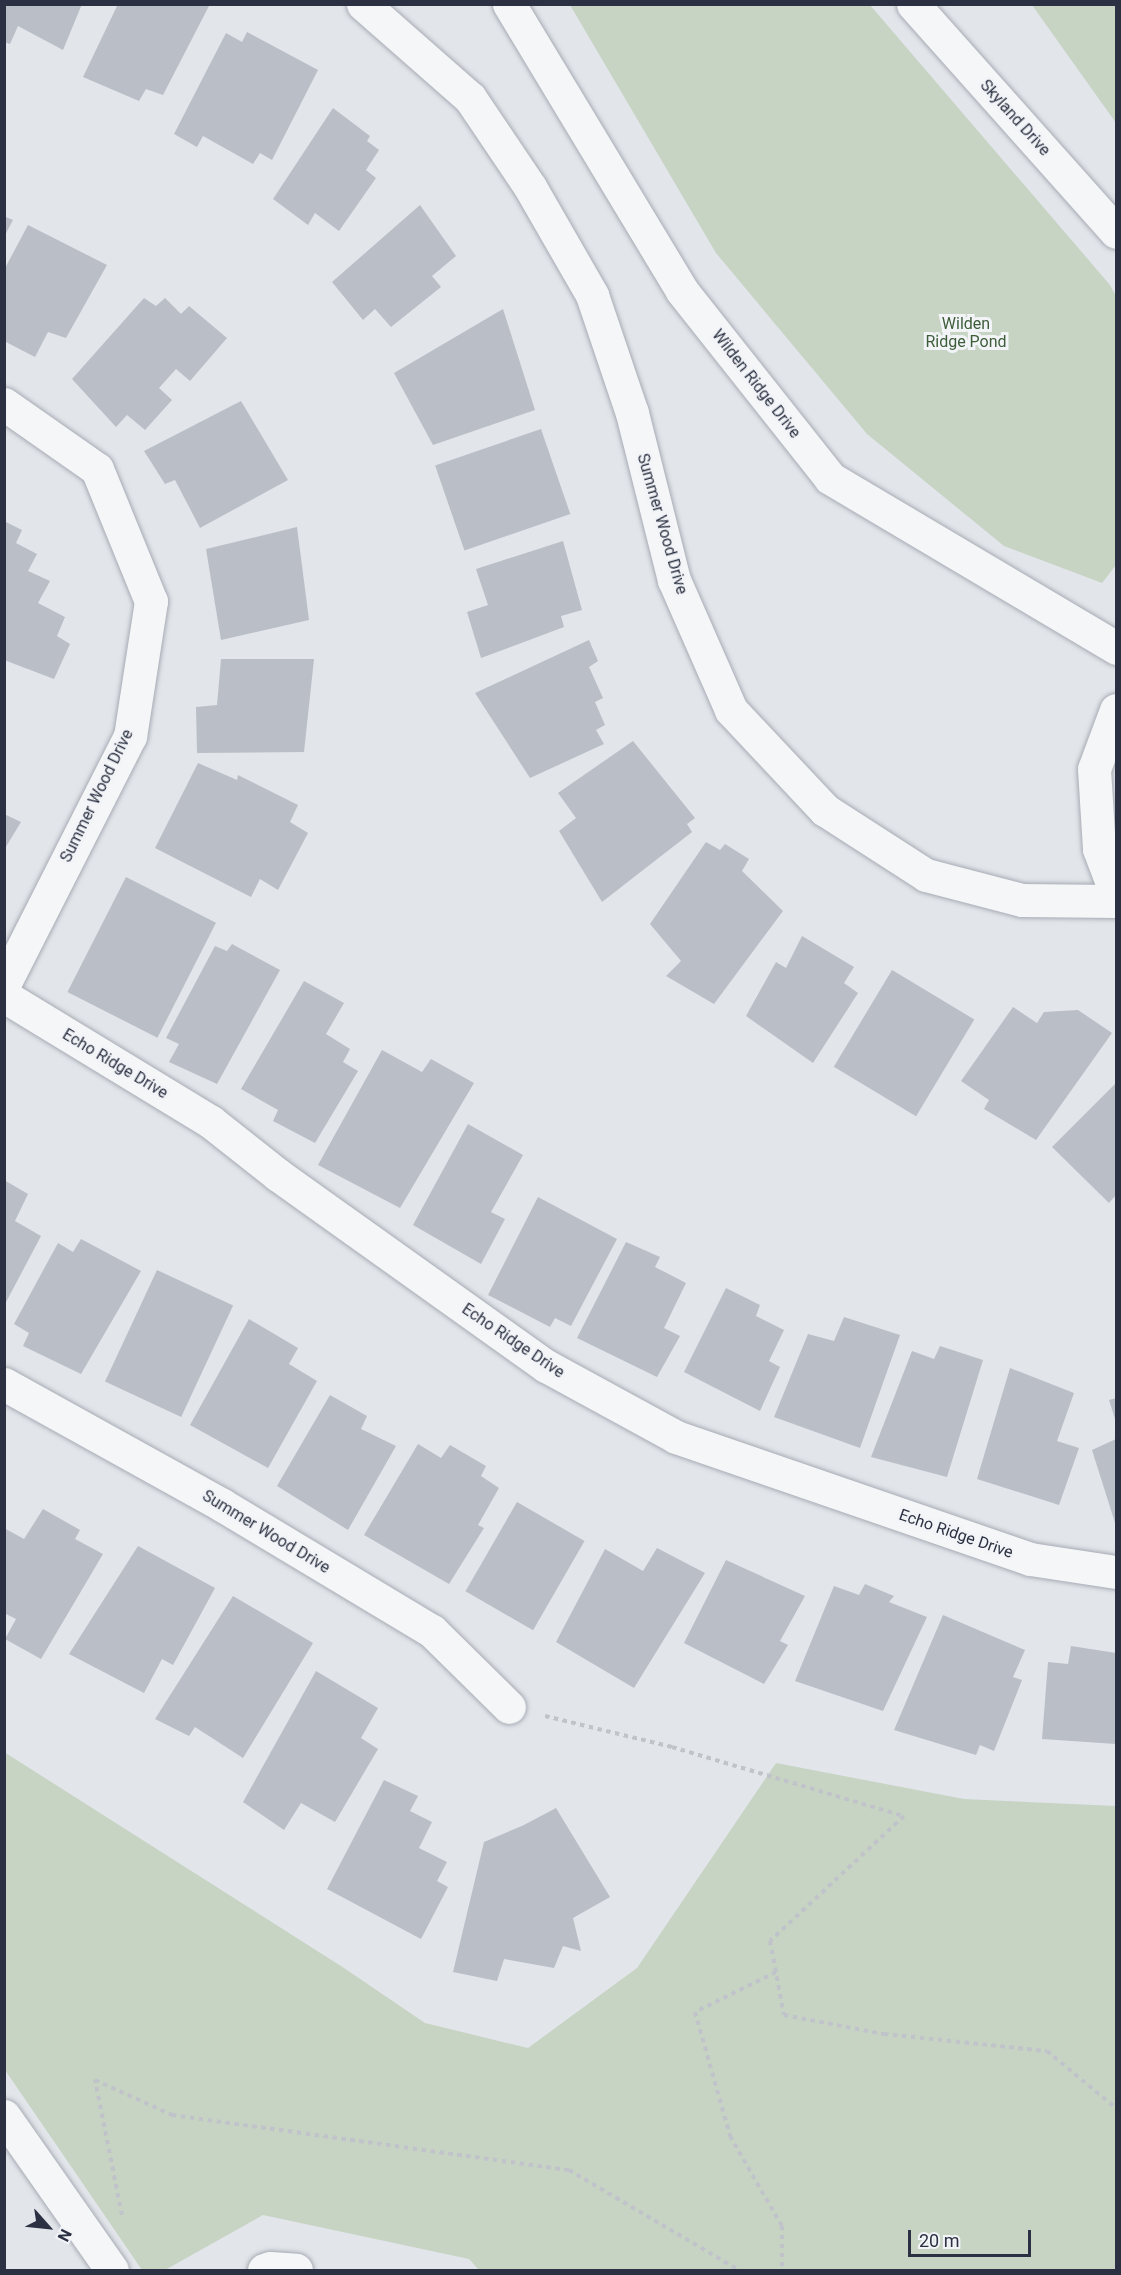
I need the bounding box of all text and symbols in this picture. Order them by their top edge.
street label: Skyland Drive [976,76,1054,160]
park label: Wilden Ridge Pond [925,314,1007,352]
street label: Wilden Ridge Drive [708,326,804,442]
street label: Summer Wood Drive [633,451,691,597]
street label: Summer Wood Drive [57,726,137,866]
street label: Echo Ridge Drive [59,1025,171,1103]
street label: Echo Ridge Drive [458,1300,568,1382]
street label: Summer Wood Drive [199,1486,333,1578]
street label: Echo Ridge Drive [896,1505,1016,1563]
north arrow [18,2197,78,2257]
scale bar [911,2218,1034,2256]
text: N [53,2226,76,2245]
text: 20 m [919,2230,959,2251]

